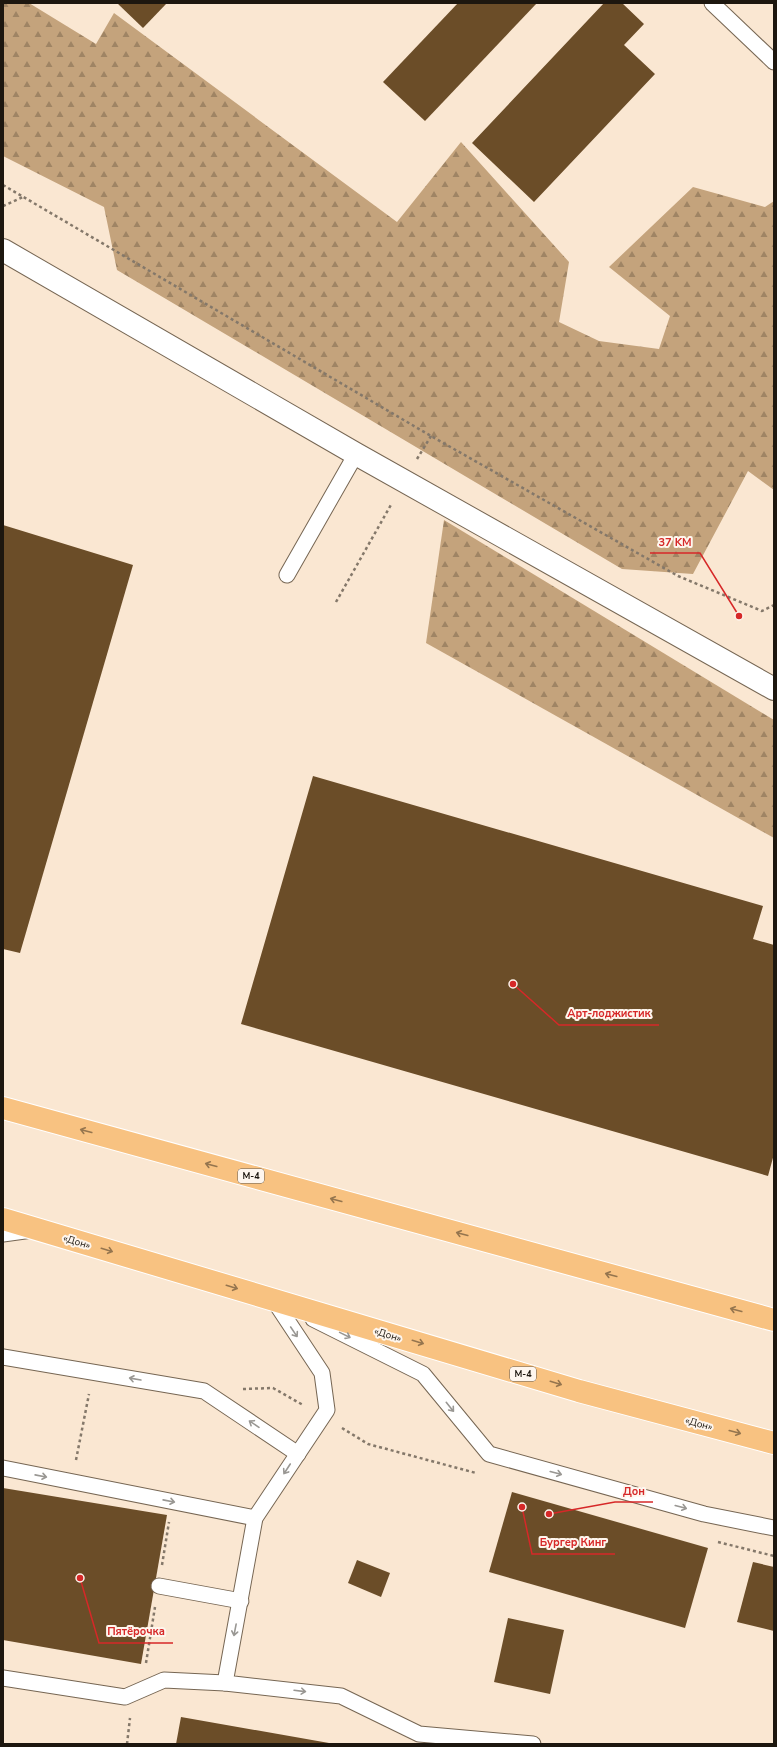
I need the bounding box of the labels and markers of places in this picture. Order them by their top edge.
callout: 37 KM [650,530,700,553]
callout: Арт-лоджистик [559,1002,659,1025]
callout: Дон [615,1479,653,1502]
callout: Бургер Кинг [532,1531,615,1554]
callout: Пятёрочка [99,1620,173,1643]

